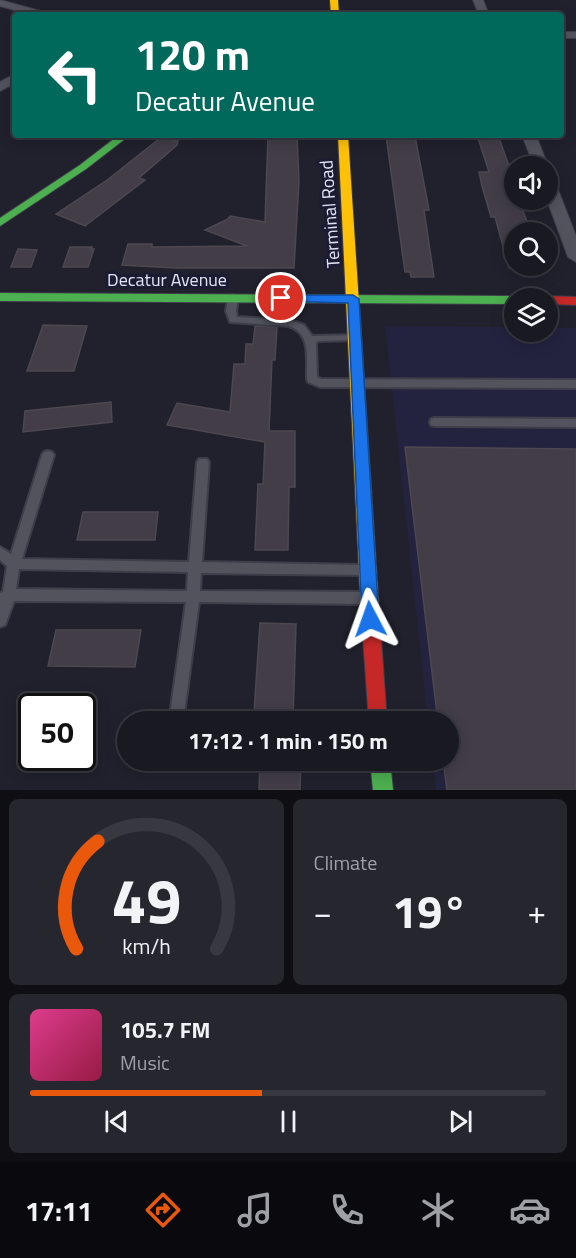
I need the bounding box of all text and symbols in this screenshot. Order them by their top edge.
text: 120 m [135,22,250,86]
icon: left [36,36,114,114]
text: Decatur Avenue [135,80,315,121]
map controls [504,156,558,342]
button: sound [504,156,558,210]
street label: Terminal Road [312,159,347,269]
button: search [504,222,558,276]
street label: Decatur Avenue [107,266,227,293]
pin [255,272,306,323]
icon: arrive [264,281,297,314]
button: layers [504,288,558,342]
position arrow [338,587,402,651]
speed limit sign: 50 [18,693,96,771]
text: 17:12 · 1 min · 150 m [188,724,388,758]
text: Climate [314,847,377,878]
text: 49 [111,852,181,947]
text: 19° [392,877,468,945]
text: − [314,887,332,937]
text: + [528,887,546,937]
text: km/h [122,930,171,962]
text: 105.7 FM [120,1013,210,1047]
text: Music [120,1047,170,1078]
icon: previous [100,1105,133,1138]
icon: pause [272,1105,305,1138]
icon: next [444,1105,477,1138]
icon: directions [142,1189,184,1231]
icon: music [234,1189,276,1231]
icon: phone [326,1189,368,1231]
icon: climate [417,1189,459,1231]
icon: car [509,1189,551,1231]
text: 17:11 [25,1190,92,1231]

